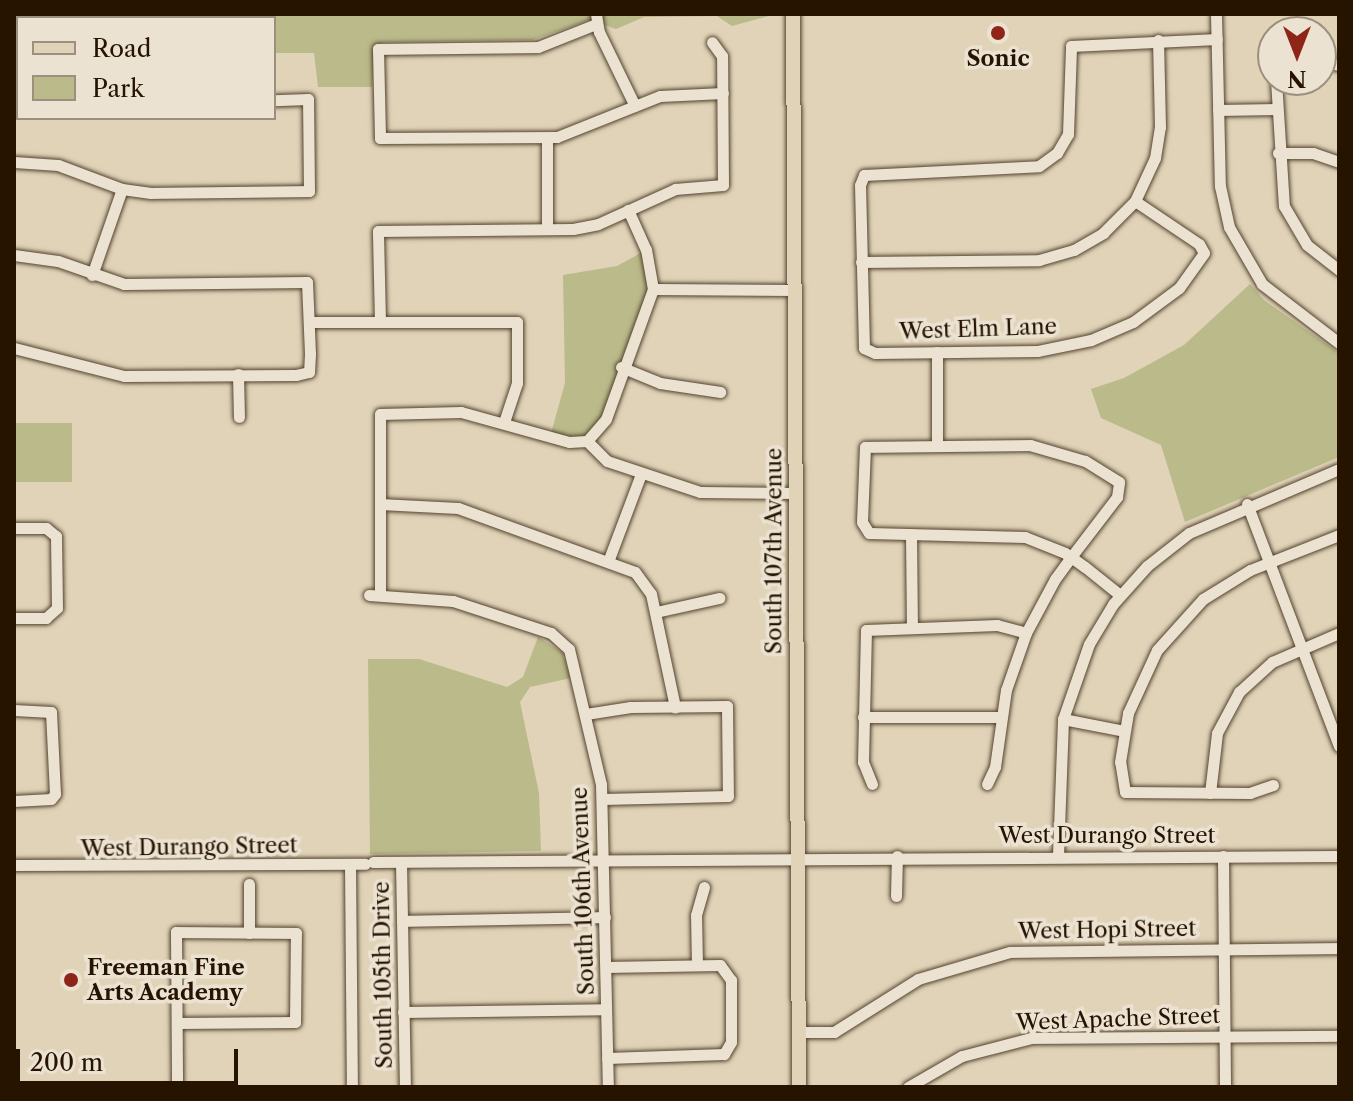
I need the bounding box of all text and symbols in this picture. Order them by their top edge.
legend [16,16,276,120]
north arrow [1257,16,1337,96]
marker: Sonic [989,24,1007,42]
text: Road [92,34,151,63]
place label: Sonic [966,46,1030,72]
text: N [1287,65,1307,92]
text: Park [92,74,144,103]
street label: West Elm Lane [899,313,1057,345]
street label: South 107th Avenue [761,447,787,655]
street label: South 106th Avenue [566,786,600,996]
street label: West Durango Street [999,823,1215,849]
street label: West Durango Street [80,832,298,862]
street label: South 105th Drive [368,881,398,1069]
street label: West Hopi Street [1018,915,1196,945]
place label: Freeman Fine Arts Academy [87,954,245,1006]
marker: Freeman Fine Arts Academy [62,971,80,989]
street label: West Apache Street [1015,1002,1221,1036]
scale bar [20,1033,242,1083]
text: 200 m [30,1048,103,1077]

